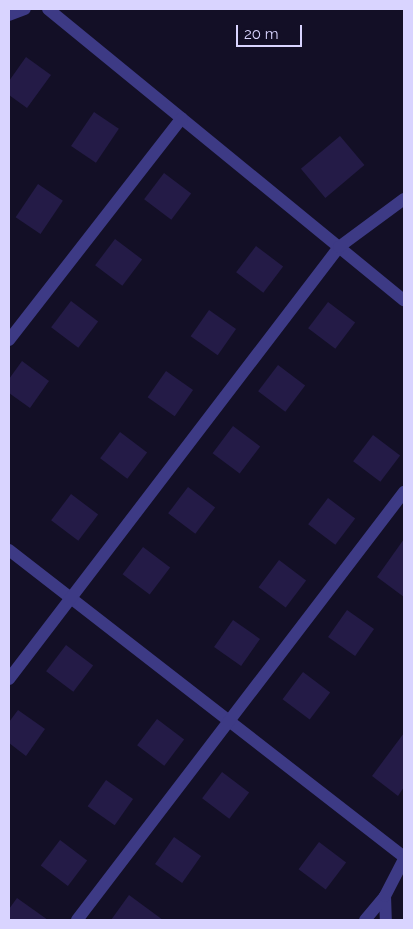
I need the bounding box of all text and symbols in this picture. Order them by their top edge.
scale bar [238,15,304,47]
text: 20 m [244,25,279,43]

